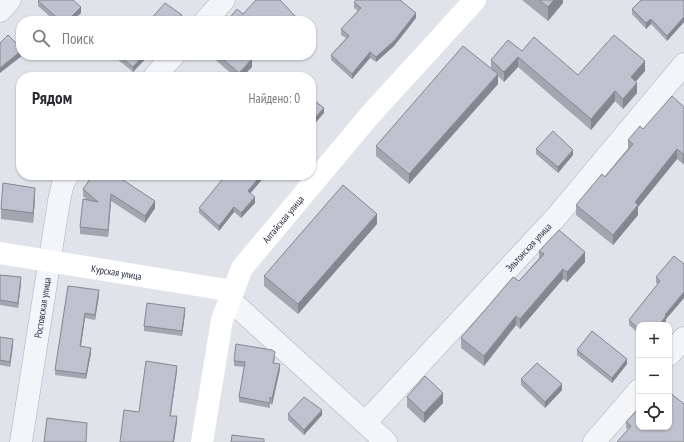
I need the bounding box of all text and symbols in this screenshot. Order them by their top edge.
search box [16,16,316,60]
icon: search [30,27,52,49]
text: Поиск [62,29,94,48]
text: Рядом [32,87,72,109]
text: Найдено: 0 [249,90,300,107]
street label: Алтайская улица [259,193,307,246]
street label: Эльтонская улица [502,220,554,274]
street label: Курская улица [90,261,143,283]
street label: Ростовская улица [31,276,53,339]
map controls [636,322,672,430]
button: + [636,322,672,358]
button: − [636,358,672,394]
button: locate [636,394,672,430]

